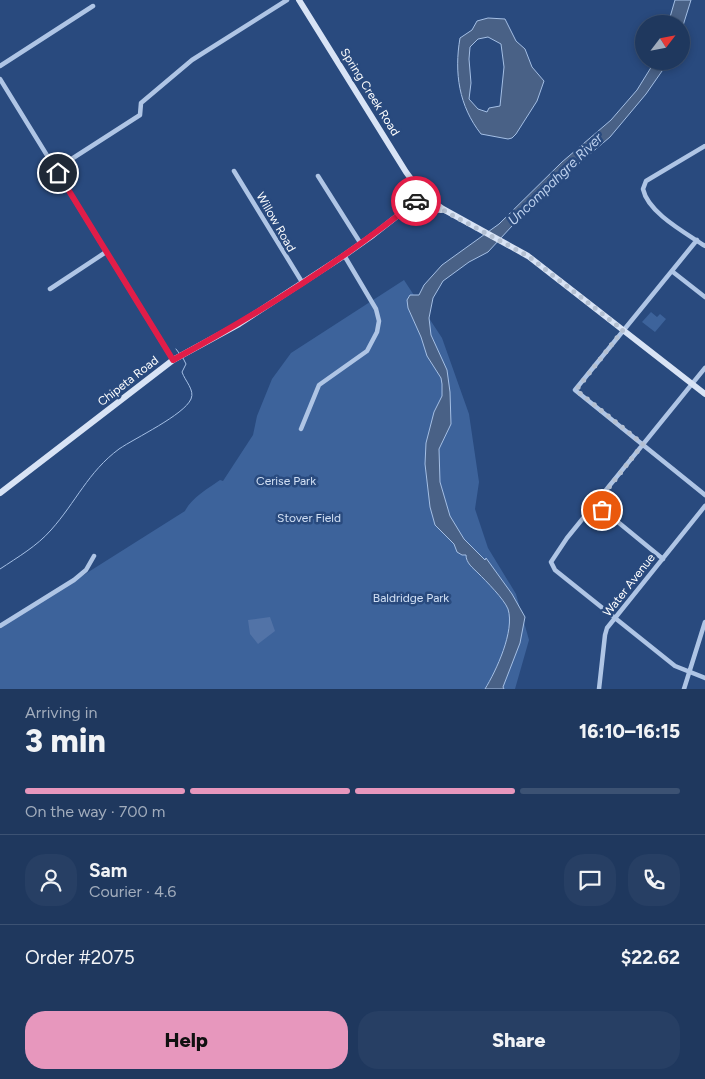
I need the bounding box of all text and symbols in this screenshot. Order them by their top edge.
north arrow [635,15,690,70]
map controls [635,15,690,70]
street label: Spring Creek Road [338,46,402,138]
water label: Uncompahgre River [504,129,607,229]
pin [37,152,79,194]
icon: home [44,159,72,187]
courier [391,176,441,226]
icon: car [402,187,430,215]
street label: Willow Road [253,190,299,254]
street label: Chipeta Road [95,353,161,409]
park label: Cerise Park [256,474,316,488]
pin [581,489,623,531]
icon: bag [588,496,616,524]
park label: Stover Field [277,511,341,525]
street label: Water Avenue [600,550,658,619]
park label: Baldridge Park [373,591,449,605]
text: Arriving in [25,703,97,722]
text: 16:10–16:15 [579,720,680,743]
text: 3 min [25,722,106,760]
text: On the way · 700 m [25,802,165,821]
button: person [25,854,77,906]
button: chat [564,854,616,906]
button: phone [628,854,680,906]
text: Sam [89,859,127,882]
text: Courier · 4.6 [89,882,176,901]
text: Order #2075 [25,946,135,969]
text: $22.62 [621,946,680,969]
button: Help [25,1011,348,1069]
button: Share [358,1011,680,1069]

